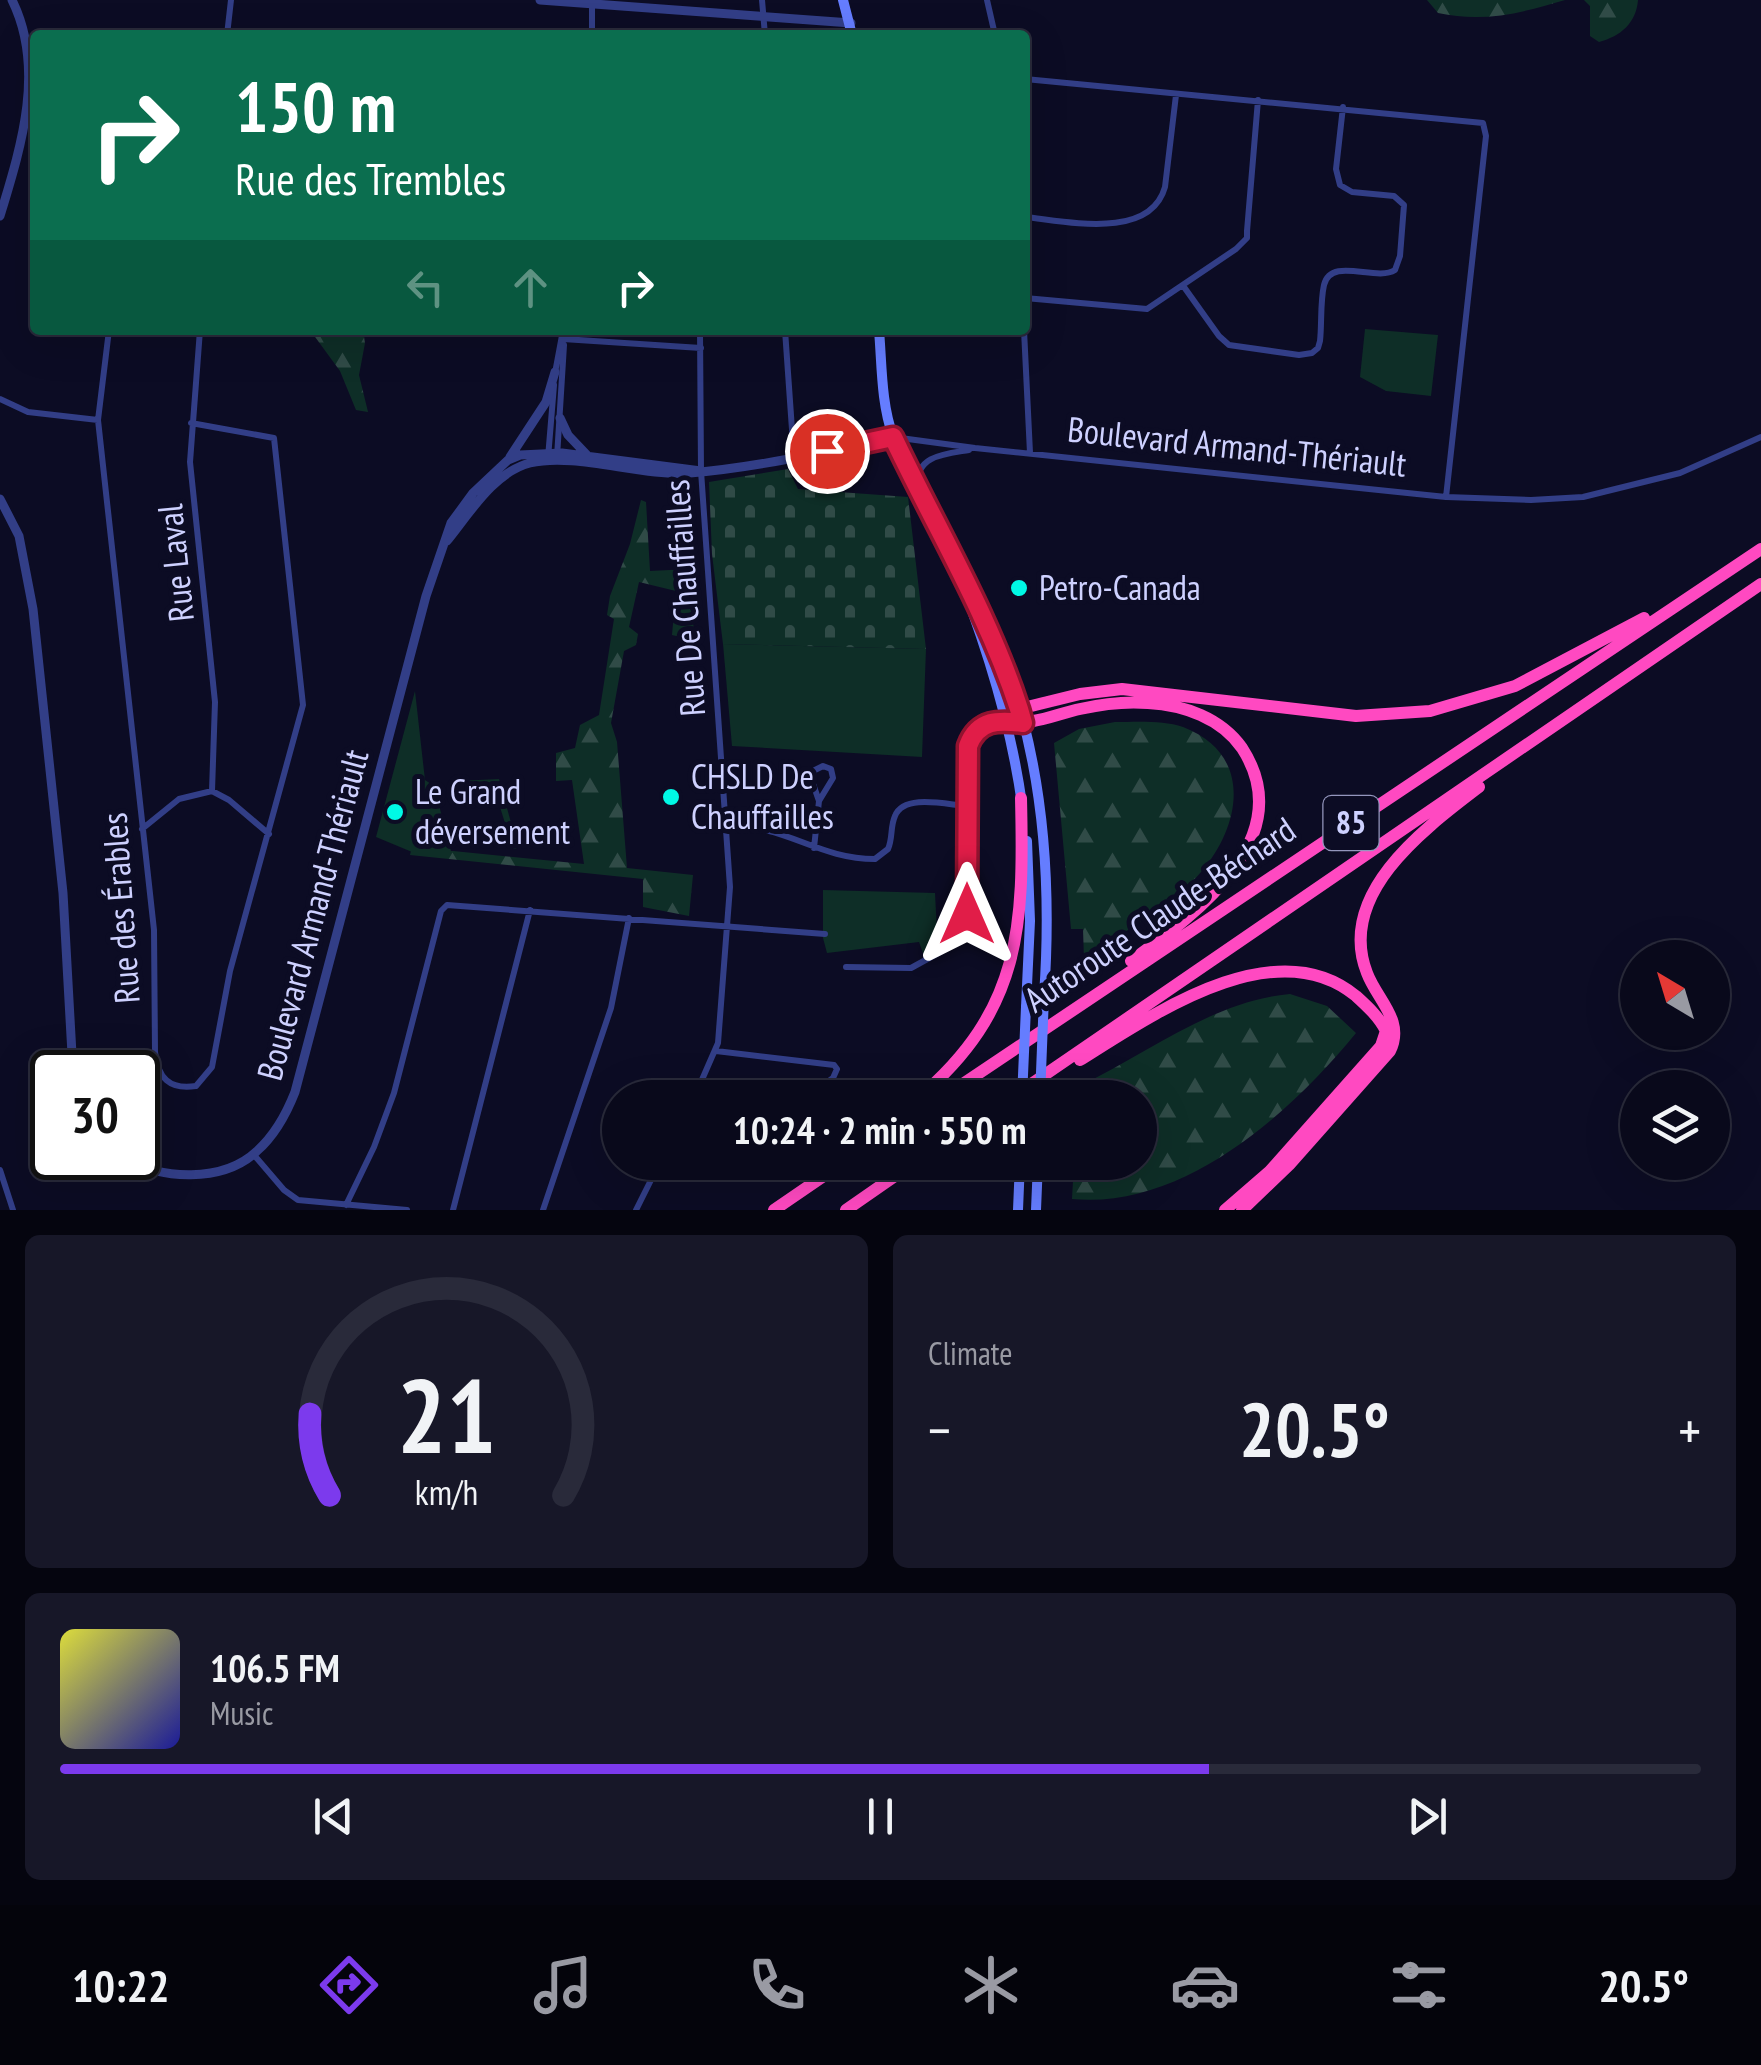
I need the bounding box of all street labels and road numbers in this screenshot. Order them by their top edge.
street label: Boulevard Armand-Thériault [1065,405,1409,487]
street label: Rue De Chauffailles [653,478,715,718]
street label: Rue Laval [146,502,204,624]
street label: Boulevard Armand-Thériault [246,744,378,1085]
road number: 85 [1324,796,1378,850]
street label: Autoroute Claude-Béchard [1015,806,1304,1022]
street label: Rue des Érables [90,811,150,1005]

